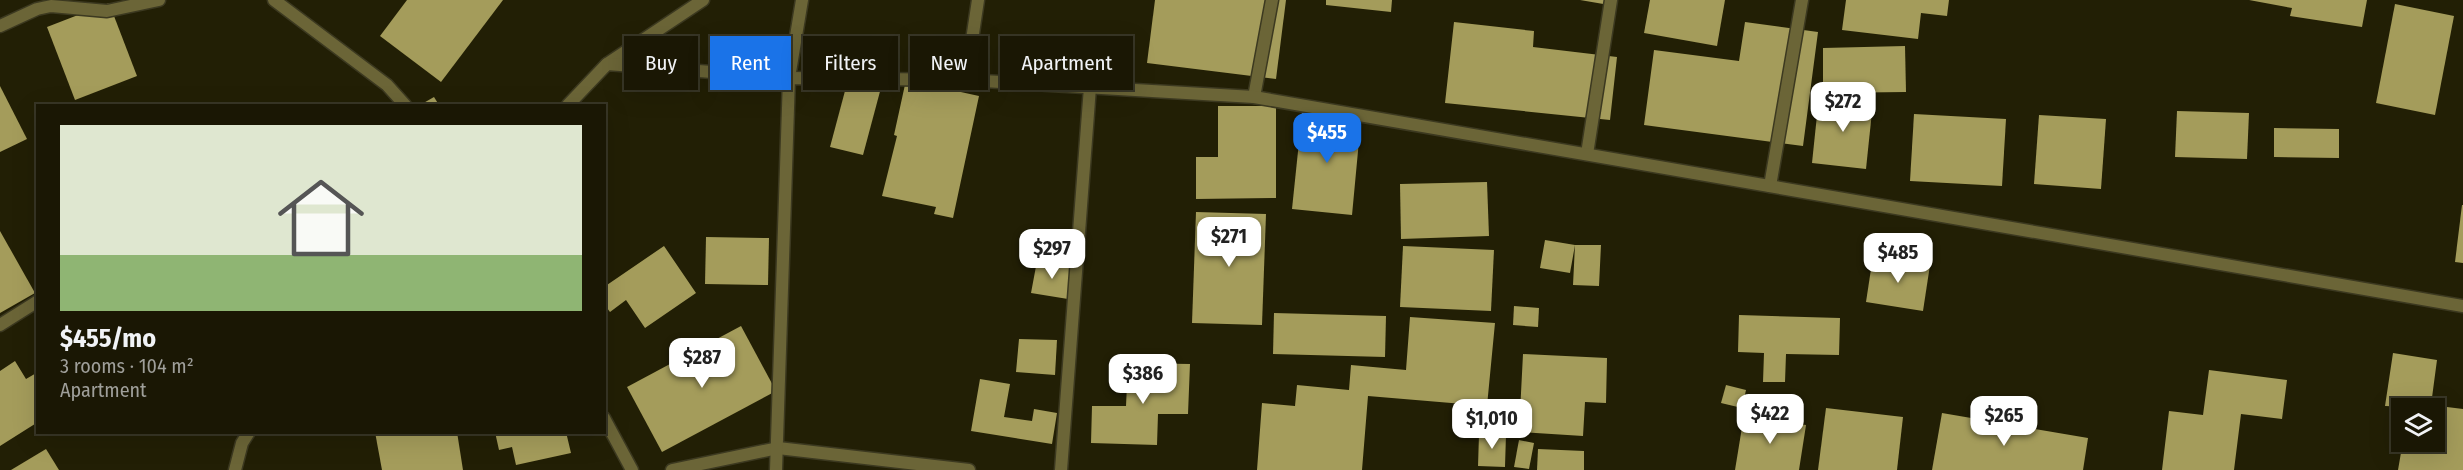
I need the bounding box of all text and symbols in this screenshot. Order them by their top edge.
chip: Buy [624,36,698,90]
chip: Rent [710,36,791,90]
chip: Filters [803,36,898,90]
chip: New [910,36,988,90]
chip: Apartment [1000,36,1133,90]
pin: $272 [1807,82,1879,133]
text: $272 [1825,89,1861,113]
pin: $455 [1291,113,1363,164]
text: $455 [1307,120,1347,144]
icon: home [267,164,375,272]
pin: $271 [1193,217,1265,268]
text: $271 [1211,224,1247,248]
pin: $297 [1016,229,1088,280]
pin: $485 [1862,233,1934,284]
text: $297 [1033,236,1071,260]
text: $485 [1878,240,1918,264]
text: $455/mo [60,323,156,354]
pin: $287 [666,338,738,389]
text: $287 [683,345,721,369]
text: 3 rooms · 104 m² [60,354,194,378]
pin: $386 [1107,354,1179,405]
text: $386 [1123,361,1163,385]
text: Apartment [60,378,147,402]
pin: $422 [1734,394,1806,445]
pin: $265 [1968,396,2040,447]
map controls [2391,398,2445,452]
button: layers [2391,398,2445,452]
pin: $1,010 [1443,399,1541,450]
text: $422 [1751,401,1789,425]
text: $265 [1984,403,2024,427]
text: $1,010 [1466,406,1518,430]

